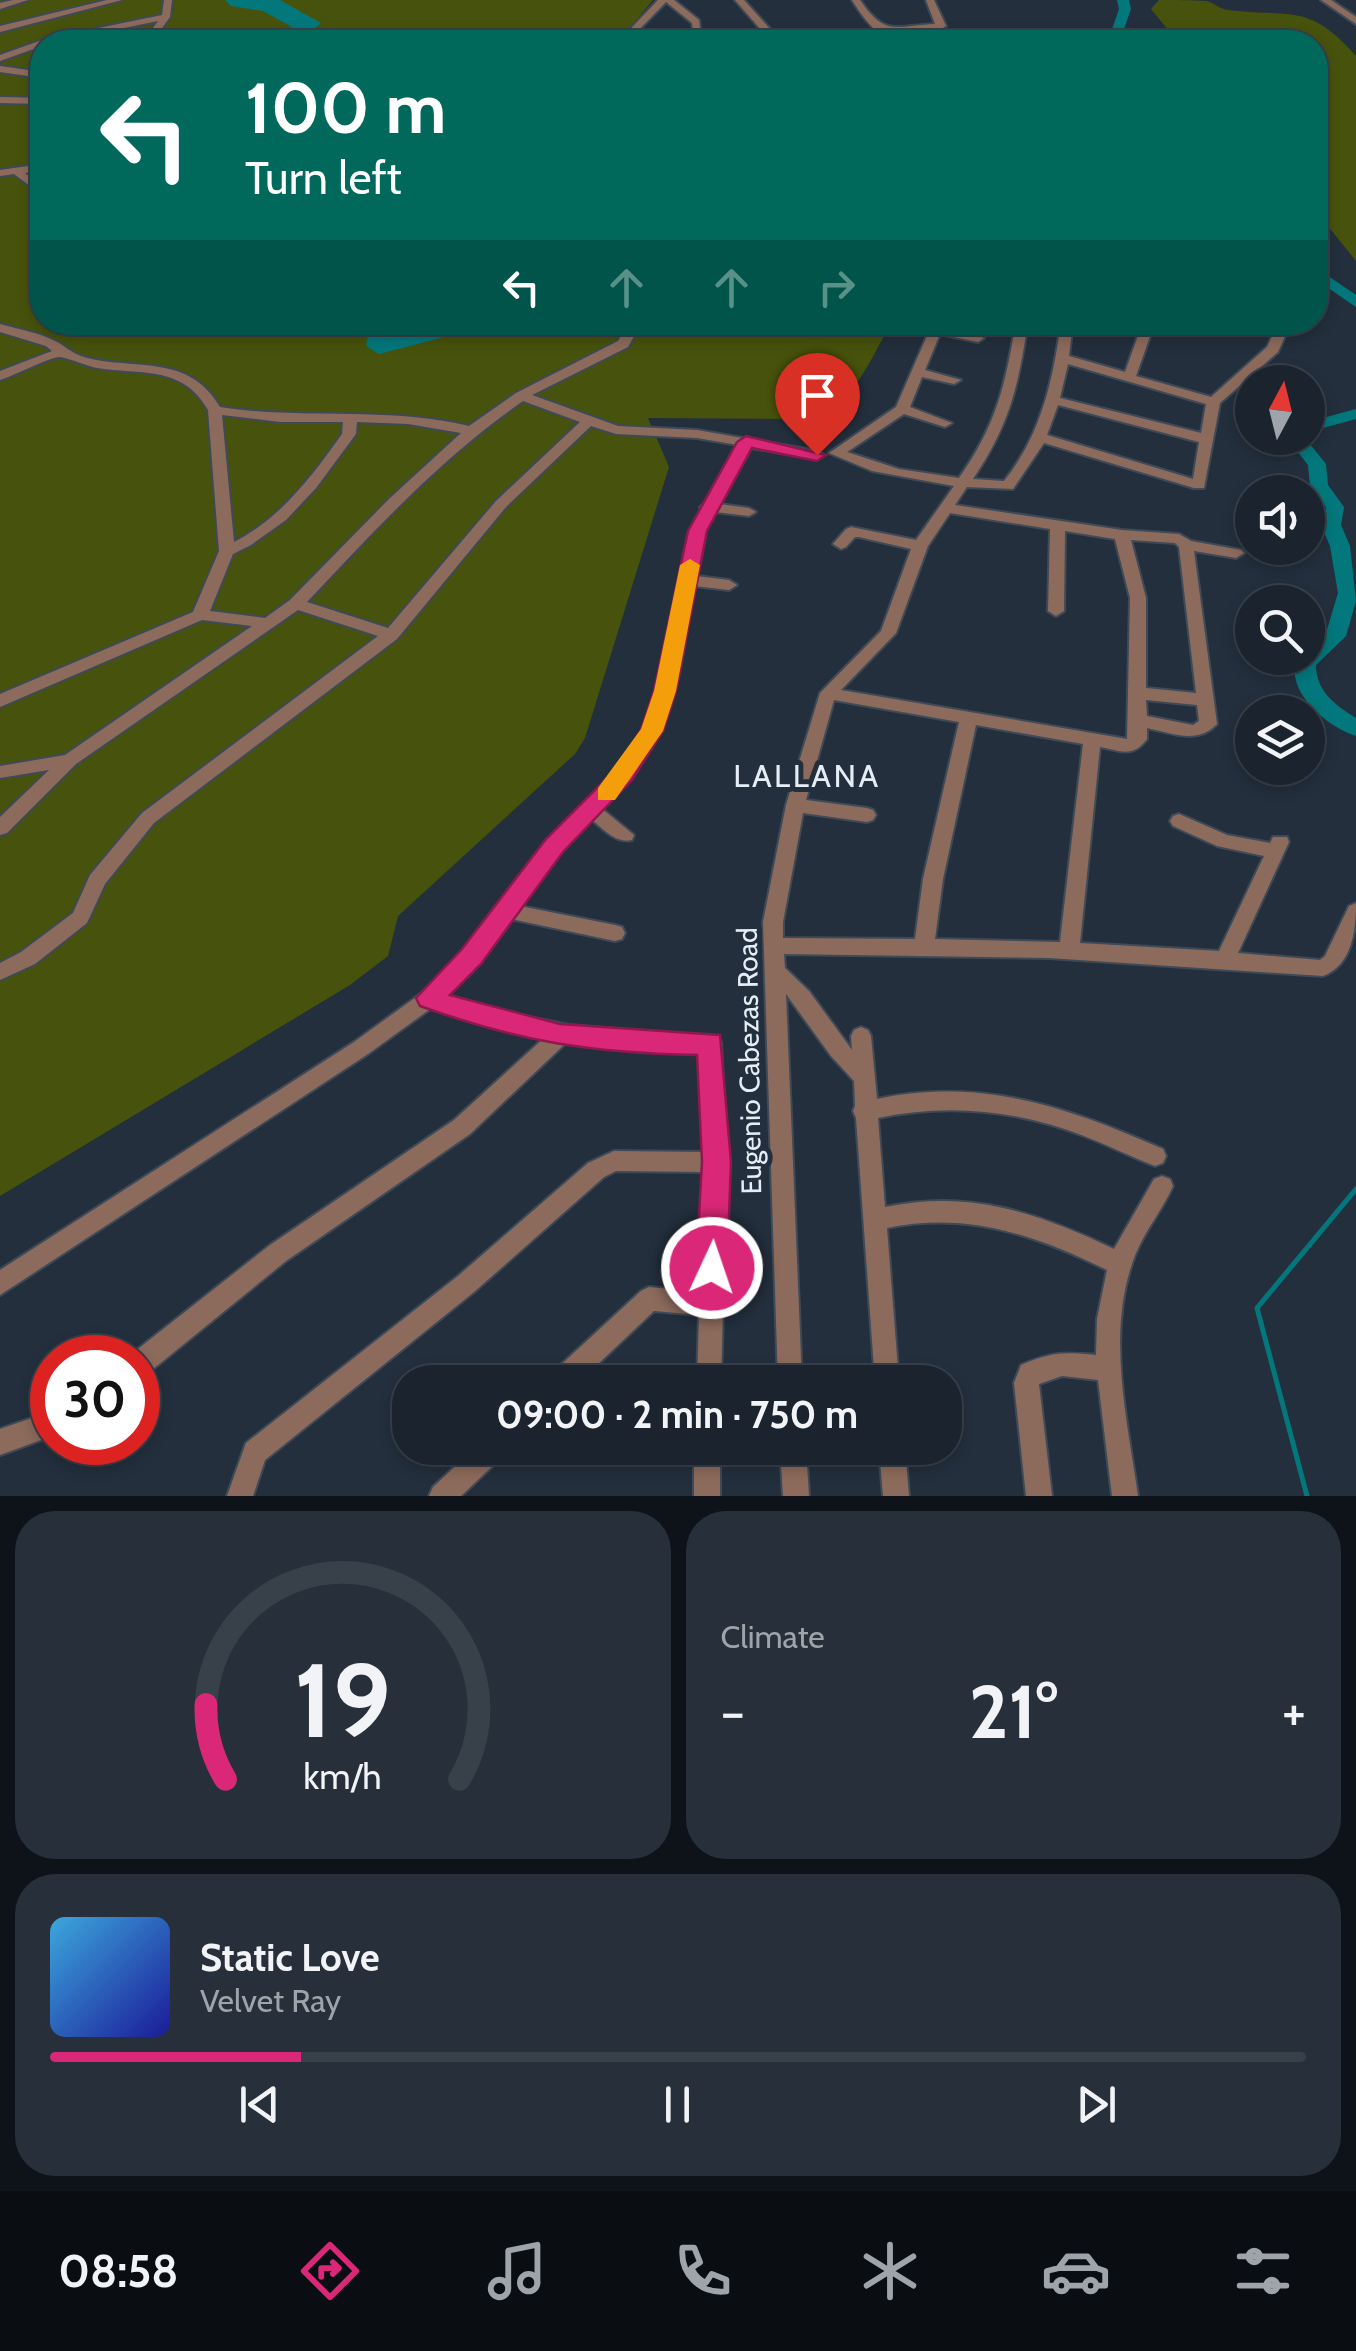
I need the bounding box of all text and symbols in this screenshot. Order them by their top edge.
text: 100 m [245,65,446,151]
icon: left [80,70,210,200]
text: Turn left [245,151,402,205]
icon: left [494,260,549,315]
icon: ahead [599,260,654,315]
icon: ahead [704,260,759,315]
icon: right [809,260,864,315]
pin [775,353,860,456]
north arrow [1235,365,1325,455]
map controls [1235,365,1325,785]
icon: arrive [790,368,845,423]
button: sound [1235,475,1325,565]
button: search [1235,585,1325,675]
button: layers [1235,695,1325,785]
district label: LALLANA [733,756,881,795]
street label: Eugenio Cabezas Road [730,927,768,1195]
position arrow [660,1216,764,1320]
speed limit sign: 30 [30,1335,160,1465]
text: 09:00 · 2 min · 750 m [496,1391,858,1438]
text: Climate [721,1617,825,1656]
text: 19 [294,1637,391,1763]
text: 21° [969,1666,1058,1757]
text: − [721,1678,745,1745]
text: + [1282,1678,1306,1745]
text: km/h [304,1755,382,1798]
text: Static Love [200,1934,379,1981]
text: Velvet Ray [200,1981,341,2020]
icon: previous [232,2077,287,2132]
icon: pause [650,2077,705,2132]
icon: next [1069,2077,1124,2132]
icon: directions [295,2236,365,2306]
icon: music [482,2236,552,2306]
icon: phone [668,2236,738,2306]
icon: climate [855,2236,925,2306]
icon: car [1041,2236,1111,2306]
icon: filters [1228,2236,1298,2306]
text: 08:58 [58,2244,179,2298]

